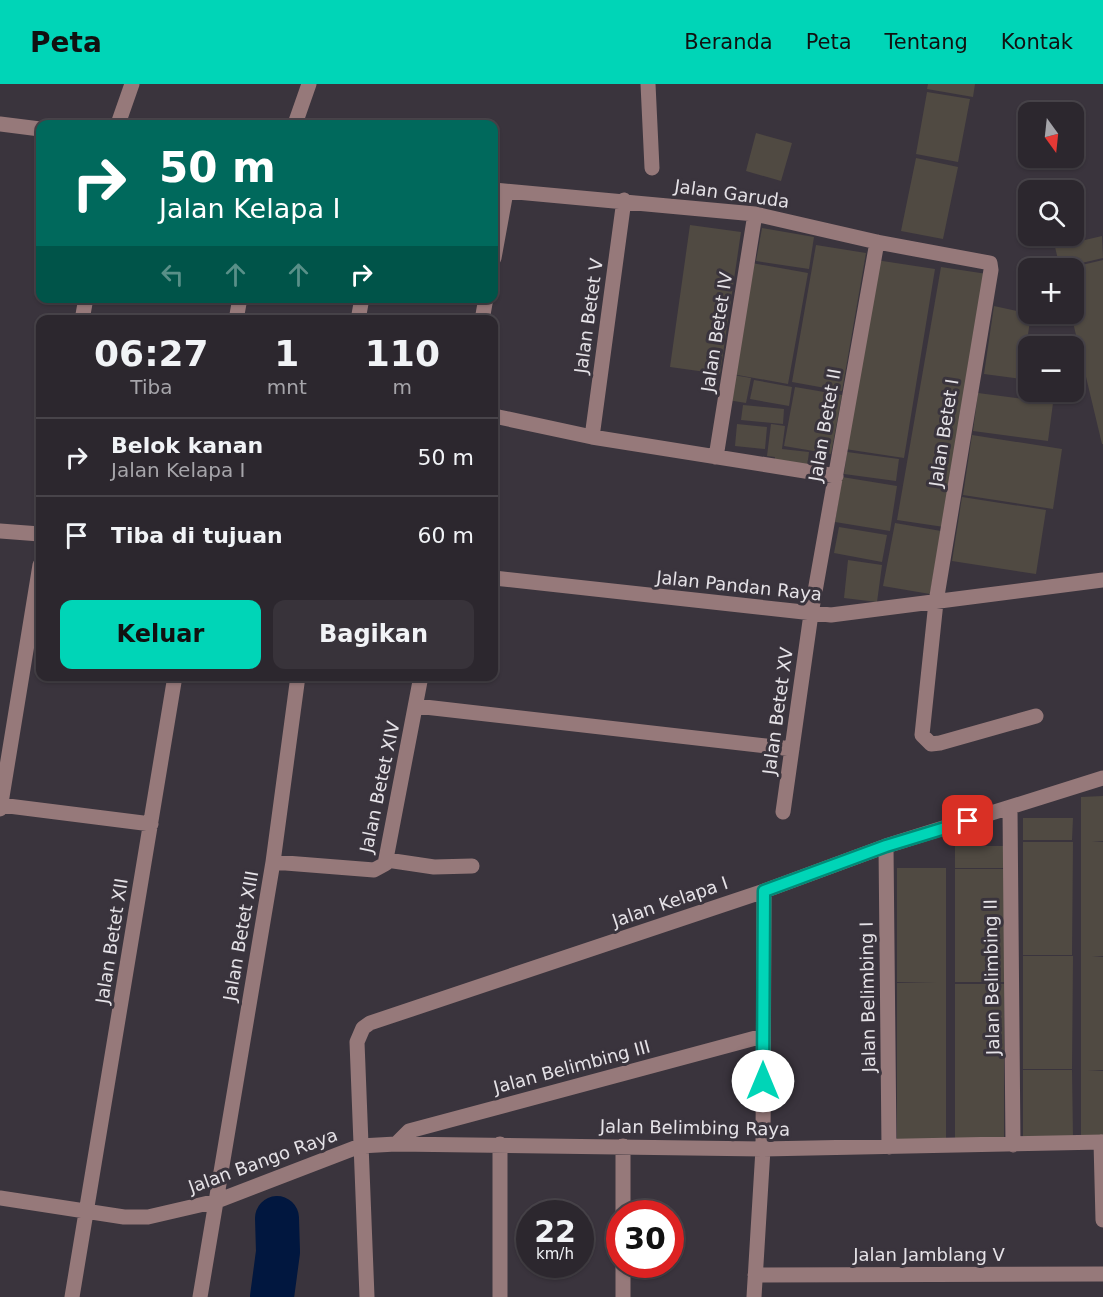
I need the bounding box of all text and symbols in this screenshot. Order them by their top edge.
text: Peta [30,26,102,59]
text: Beranda [684,30,773,54]
text: Peta [806,30,852,54]
text: Tentang [885,30,968,54]
text: Kontak [1001,30,1073,54]
north arrow [1018,102,1084,168]
map controls [1018,102,1084,402]
text: 50 m [159,143,276,192]
icon: right [60,144,138,222]
street label: Jalan Garuda [672,175,791,212]
button: search [1018,180,1084,246]
text: Jalan Kelapa I [159,193,341,224]
street label: Jalan Betet V [570,256,607,376]
icon: left [156,258,189,291]
icon: ahead [219,258,252,291]
icon: ahead [282,258,315,291]
icon: right [345,258,378,291]
button: + [1018,258,1084,324]
street label: Jalan Betet IV [696,270,736,395]
text: 06:27 [94,333,209,374]
text: 1 [274,333,299,374]
text: 110 [365,333,440,374]
button: − [1018,336,1084,402]
street label: Jalan Betet II [804,367,845,484]
text: Tiba [130,375,172,399]
text: mnt [267,375,307,399]
text: m [393,375,412,399]
street label: Jalan Betet I [924,377,962,489]
text: Belok kanan [111,433,263,458]
icon: right [60,441,93,474]
text: 50 m [418,445,474,470]
text: Jalan Kelapa I [111,458,245,482]
icon: arrive [60,519,93,552]
text: Tiba di tujuan [111,523,283,548]
text: 60 m [418,523,474,548]
street label: Jalan Pandan Raya [654,566,823,605]
button: Keluar [60,600,261,669]
button: Bagikan [273,600,474,669]
street label: Jalan Betet XV [758,645,797,777]
street label: Jalan Betet XIV [355,719,404,855]
pin [942,795,993,846]
icon: arrive [951,804,984,837]
street label: Jalan Betet XIII [219,869,262,1004]
street label: Jalan Kelapa I [608,872,730,931]
street label: Jalan Betet XII [91,877,132,1006]
street label: Jalan Belimbing II [980,899,1003,1056]
street label: Jalan Belimbing I [856,921,879,1074]
street label: Jalan Belimbing III [490,1035,653,1098]
position arrow [731,1049,795,1113]
street label: Jalan Belimbing Raya [599,1115,790,1140]
street label: Jalan Bango Raya [184,1124,340,1198]
speed limit sign: 30 [606,1200,684,1278]
text: 22 [534,1214,576,1249]
street label: Jalan Jamblang V [852,1244,1006,1265]
text: km/h [536,1245,574,1263]

